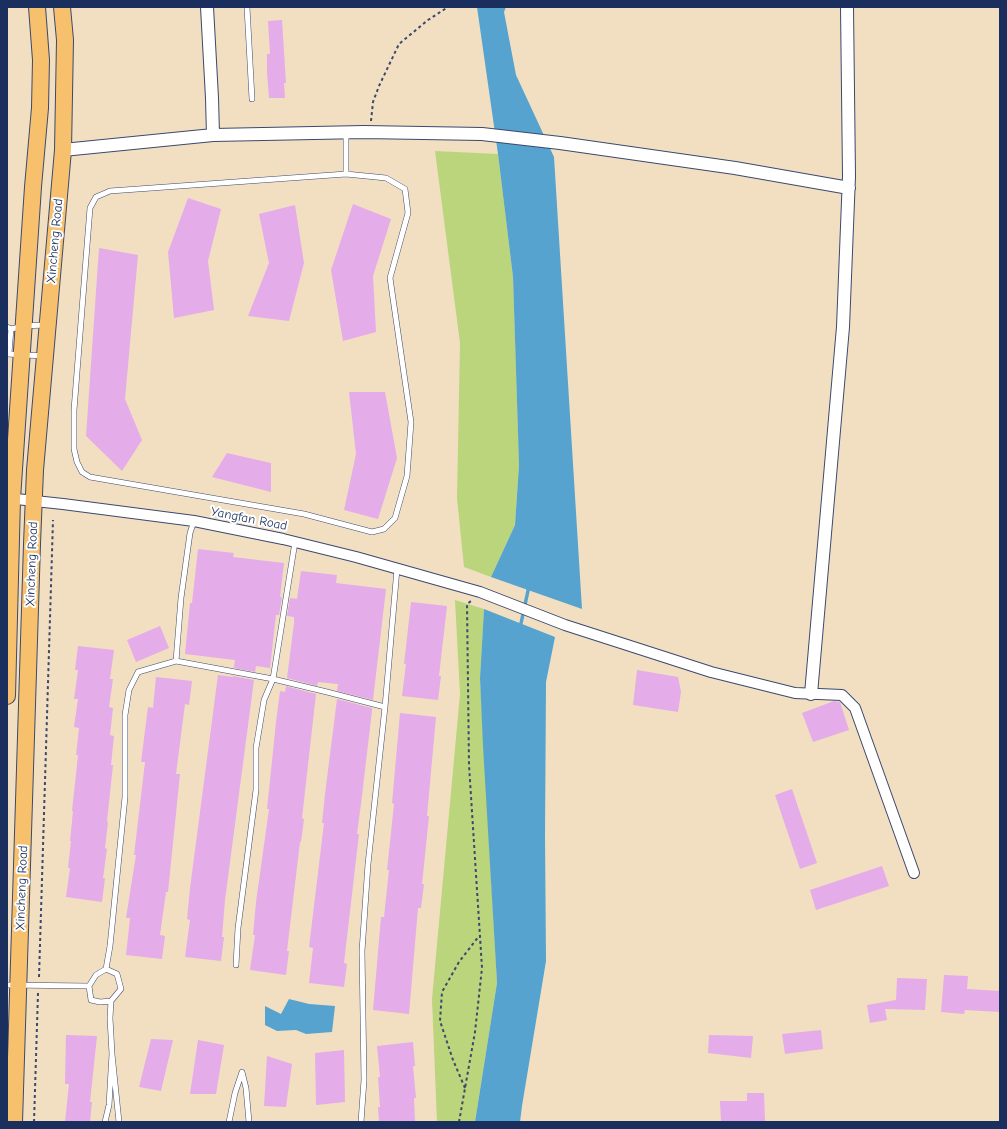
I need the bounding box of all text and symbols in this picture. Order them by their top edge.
street label: Xincheng Road [44,198,66,284]
street label: Yangfan Road [210,504,288,534]
street label: Xincheng Road [23,521,41,607]
street label: Xincheng Road [13,845,31,931]

